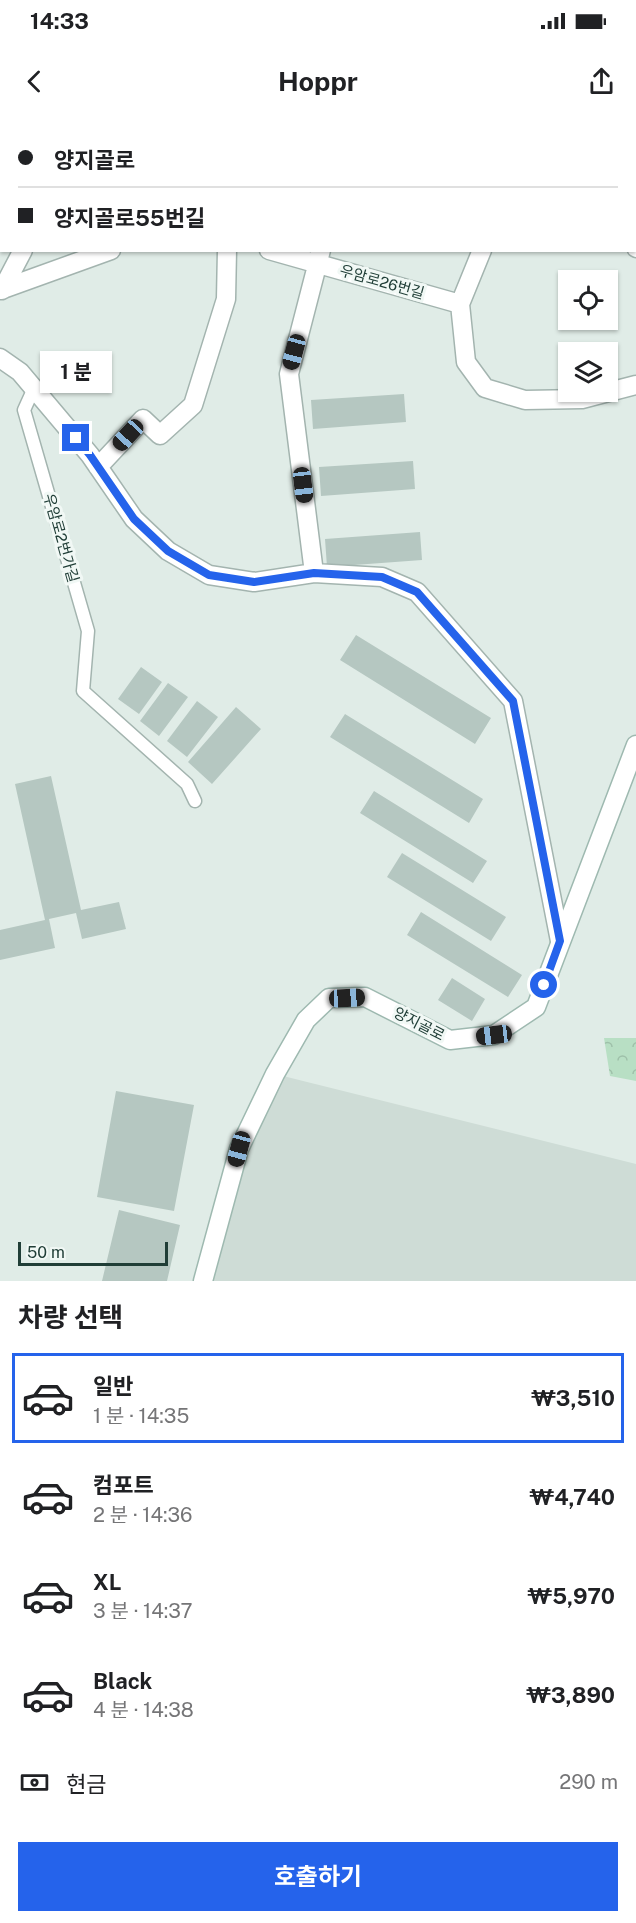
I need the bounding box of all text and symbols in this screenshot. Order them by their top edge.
text: 14:33 [30,8,89,34]
icon: back [18,65,51,98]
text: Hoppr [278,65,358,97]
icon: share [585,65,618,98]
text: 양지골로 [54,147,135,173]
text: 양지골로55번길 [54,205,205,231]
street label: 우암로26번길 [338,261,426,302]
map controls [558,270,618,402]
button: locate [558,270,618,330]
car [281,332,307,372]
button: layers [558,342,618,402]
callout: 1 분 [40,351,112,393]
text: 1 분 [60,360,92,384]
car [109,416,147,454]
route end [62,424,89,451]
car [292,466,314,504]
street label: 우암로2번가길 [41,491,82,584]
route start [530,971,557,998]
car [329,988,365,1008]
street label: 양지골로 [391,1003,448,1044]
car [475,1024,513,1046]
car [226,1129,252,1169]
scale bar [18,1239,168,1266]
text: 50 m [27,1243,65,1262]
text: 차량 선택 [18,1301,123,1333]
icon: car [21,1371,75,1425]
text: 일반 [93,1373,133,1399]
text: ₩3,510 [531,1385,615,1411]
text: 1 분 · 14:35 [93,1404,189,1428]
icon: car [21,1470,75,1524]
text: 컴포트 [93,1472,154,1498]
text: ₩4,740 [530,1484,615,1510]
text: 2 분 · 14:36 [93,1503,193,1527]
icon: car [21,1569,75,1623]
text: XL [93,1569,121,1595]
text: ₩5,970 [528,1583,615,1609]
text: 3 분 · 14:37 [93,1599,193,1623]
icon: car [21,1668,75,1722]
text: Black [93,1668,152,1694]
text: ₩3,890 [526,1682,615,1708]
text: 4 분 · 14:38 [93,1698,194,1722]
icon: cash [18,1766,51,1799]
text: 290 m [559,1770,618,1794]
text: 현금 [66,1771,106,1797]
button: 호출하기 [18,1842,618,1911]

